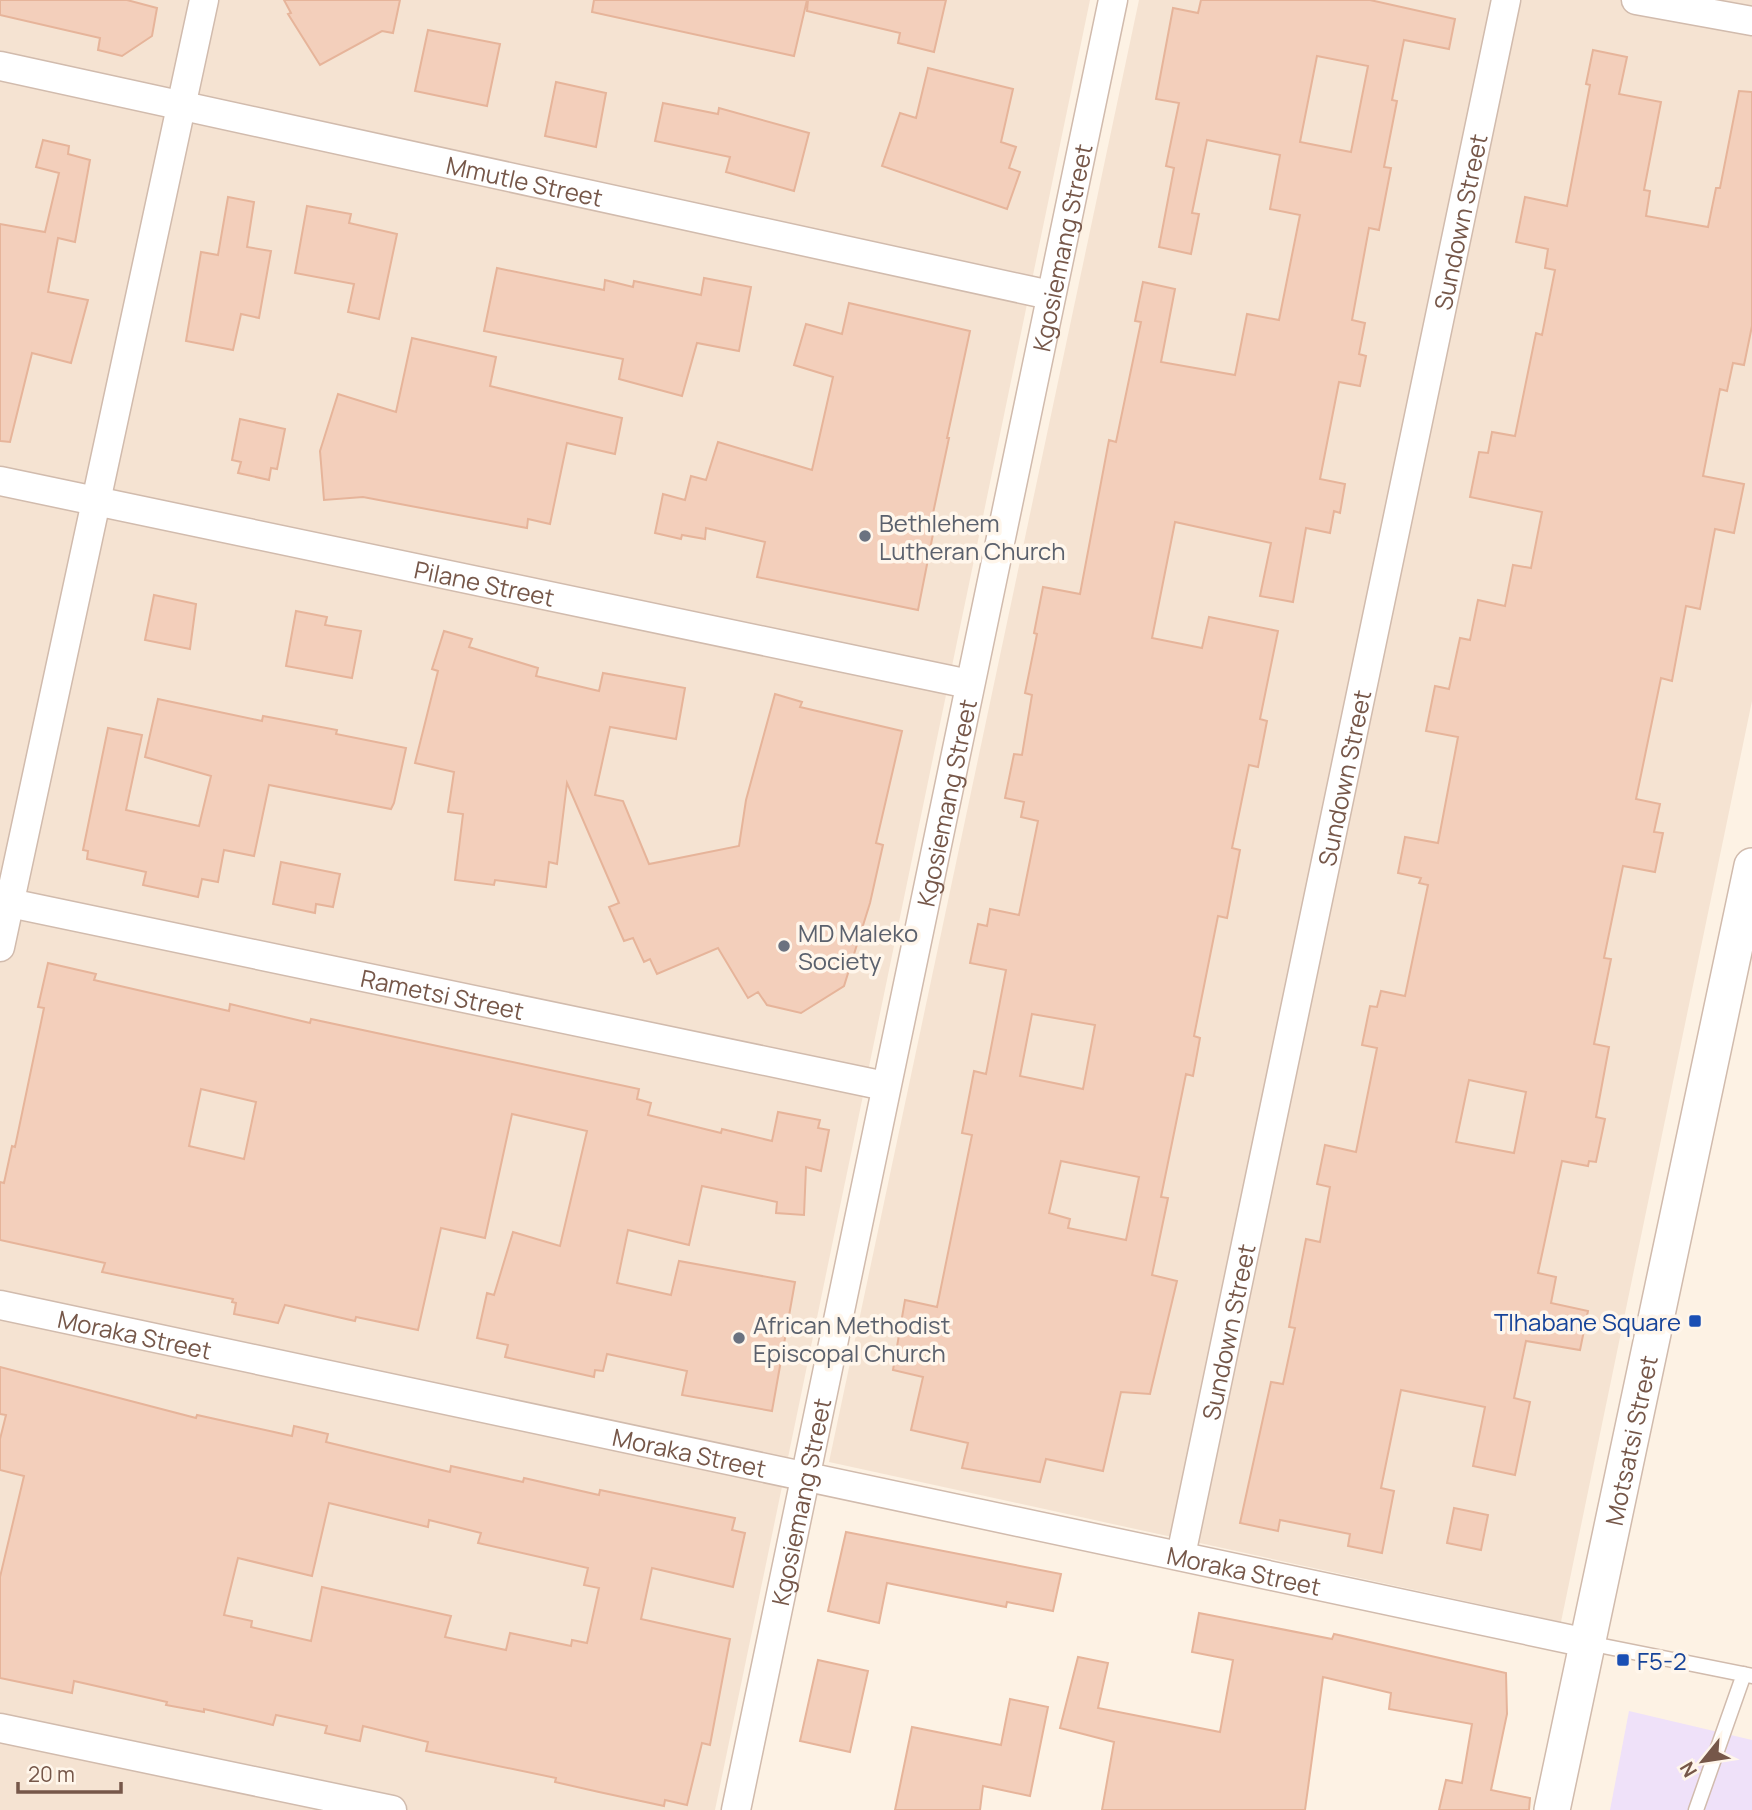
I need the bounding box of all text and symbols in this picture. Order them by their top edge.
street label: Sundown Street [1425,131,1494,313]
street label: Kgosiemang Street [1024,141,1099,354]
street label: Mmutle Street [443,147,606,214]
place label: Bethlehem Lutheran Church [879,506,1066,567]
marker: Bethlehem Lutheran Church [857,528,873,544]
street label: Pilane Street [411,552,558,613]
street label: Sundown Street [1309,687,1378,869]
street label: Kgosiemang Street [908,696,984,909]
place label: MD Maleko Society [798,916,918,977]
marker: MD Maleko Society [776,938,792,954]
street label: Rametsi Street [358,960,527,1027]
street label: Sundown Street [1193,1241,1262,1423]
street label: Moraka Street [55,1301,215,1366]
place label: Tlhabane Square [1494,1305,1681,1338]
place label: African Methodist Episcopal Church [753,1308,950,1369]
marker: Tlhabane Square [1687,1313,1703,1329]
marker: African Methodist Episcopal Church [731,1330,747,1346]
street label: Motsatsi Street [1596,1352,1664,1528]
street label: Kgosiemang Street [763,1395,838,1608]
street label: Moraka Street [610,1419,770,1484]
street label: Moraka Street [1164,1538,1324,1602]
place label: F5-2 [1637,1644,1687,1677]
marker: F5-2 [1615,1652,1631,1668]
north arrow [1668,1726,1738,1796]
scale bar [18,1750,121,1794]
text: N [1674,1757,1703,1782]
text: 20 m [28,1760,75,1788]

